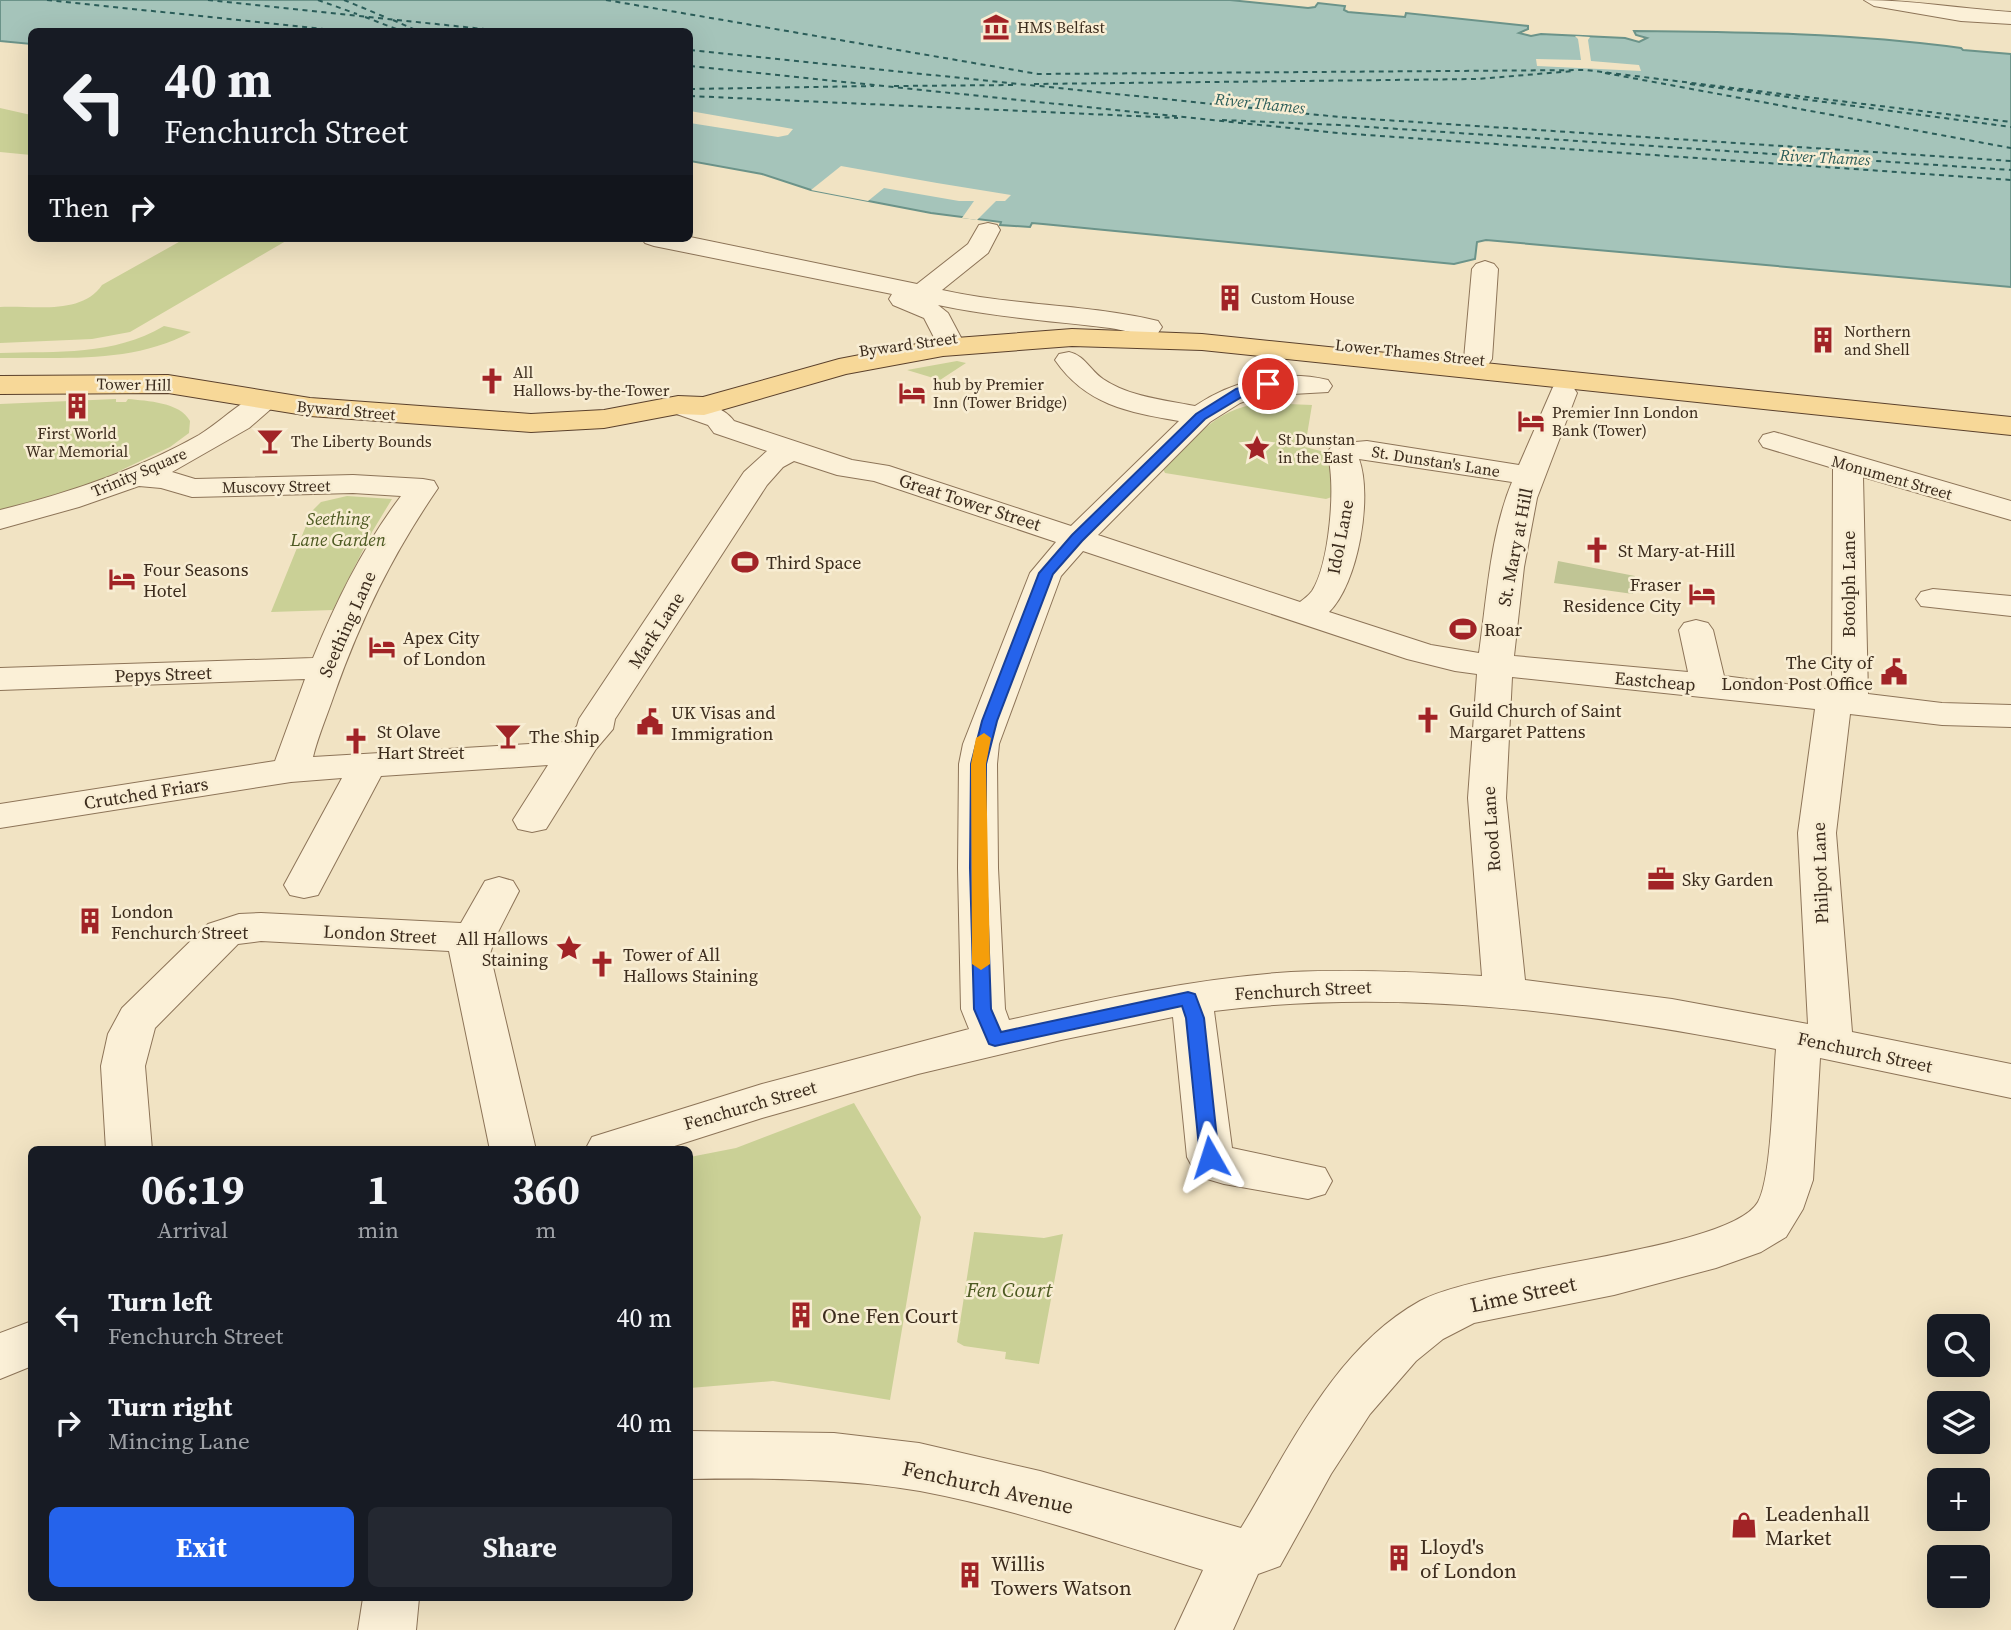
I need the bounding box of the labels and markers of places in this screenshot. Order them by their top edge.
museum icon: HMS Belfast [981,12,1011,42]
place label: HMS Belfast [1017,16,1106,38]
building icon: Custom House [1215,283,1245,313]
place label: Custom House [1251,287,1355,309]
place label: Northern and Shell [1844,320,1911,360]
building icon: Northern and Shell [1808,325,1838,355]
pin [1238,354,1298,414]
place label: All Hallows-by-the-Tower [513,361,670,401]
church icon: All Hallows-by-the-Tower [477,366,507,396]
place label: hub by Premier Inn (Tower Bridge) [933,373,1067,413]
hotel icon: hub by Premier Inn (Tower Bridge) [897,378,927,408]
building icon: First World War Memorial [62,391,92,421]
place label: Premier Inn London Bank (Tower) [1552,401,1699,441]
hotel icon: Premier Inn London Bank (Tower) [1516,406,1546,436]
place label: First World War Memorial [26,422,129,462]
bar icon: The Liberty Bounds [255,426,285,456]
place label: St Dunstan in the East [1278,428,1356,468]
place label: The Liberty Bounds [291,430,432,452]
place icon: St Dunstan in the East [1242,433,1272,463]
church icon: St Mary-at-Hill [1582,535,1612,565]
place label: St Mary-at-Hill [1618,538,1735,563]
sports icon: Third Space [730,547,760,577]
place label: Third Space [766,550,862,575]
place label: Four Seasons Hotel [143,557,249,603]
hotel icon: Four Seasons Hotel [107,564,137,594]
place label: Fraser Residence City [1563,572,1682,618]
hotel icon: Fraser Residence City [1687,579,1717,609]
sports icon: Roar [1448,614,1478,644]
place label: Roar [1484,617,1522,642]
place label: Apex City of London [403,625,486,671]
hotel icon: Apex City of London [367,632,397,662]
place label: The City of London Post Office [1721,650,1875,696]
public building icon: The City of London Post Office [1879,657,1909,687]
place label: Guild Church of Saint Margaret Pattens [1449,698,1622,744]
place label: UK Visas and Immigration [671,700,776,746]
church icon: Guild Church of Saint Margaret Pattens [1413,705,1443,735]
public building icon: UK Visas and Immigration [635,707,665,737]
place label: St Olave Hart Street [377,719,465,765]
bar icon: The Ship [493,721,523,751]
place label: The Ship [529,724,600,749]
church icon: St Olave Hart Street [341,726,371,756]
office icon: Sky Garden [1646,864,1676,894]
place label: Sky Garden [1682,867,1773,892]
place label: London Fenchurch Street [111,899,248,945]
building icon: London Fenchurch Street [75,906,105,936]
place label: All Hallows Staining [456,926,548,972]
place icon: All Hallows Staining [554,933,584,963]
place label: Tower of All Hallows Staining [623,942,758,988]
church icon: Tower of All Hallows Staining [587,949,617,979]
building icon: One Fen Court [786,1300,816,1330]
place label: One Fen Court [822,1301,958,1330]
place label: Leadenhall Market [1765,1499,1870,1552]
shop icon: Leadenhall Market [1729,1510,1759,1540]
place label: Lloyd's of London [1420,1532,1517,1585]
building icon: Lloyd's of London [1384,1543,1414,1573]
place label: Willis Towers Watson [991,1549,1132,1602]
building icon: Willis Towers Watson [955,1560,985,1590]

